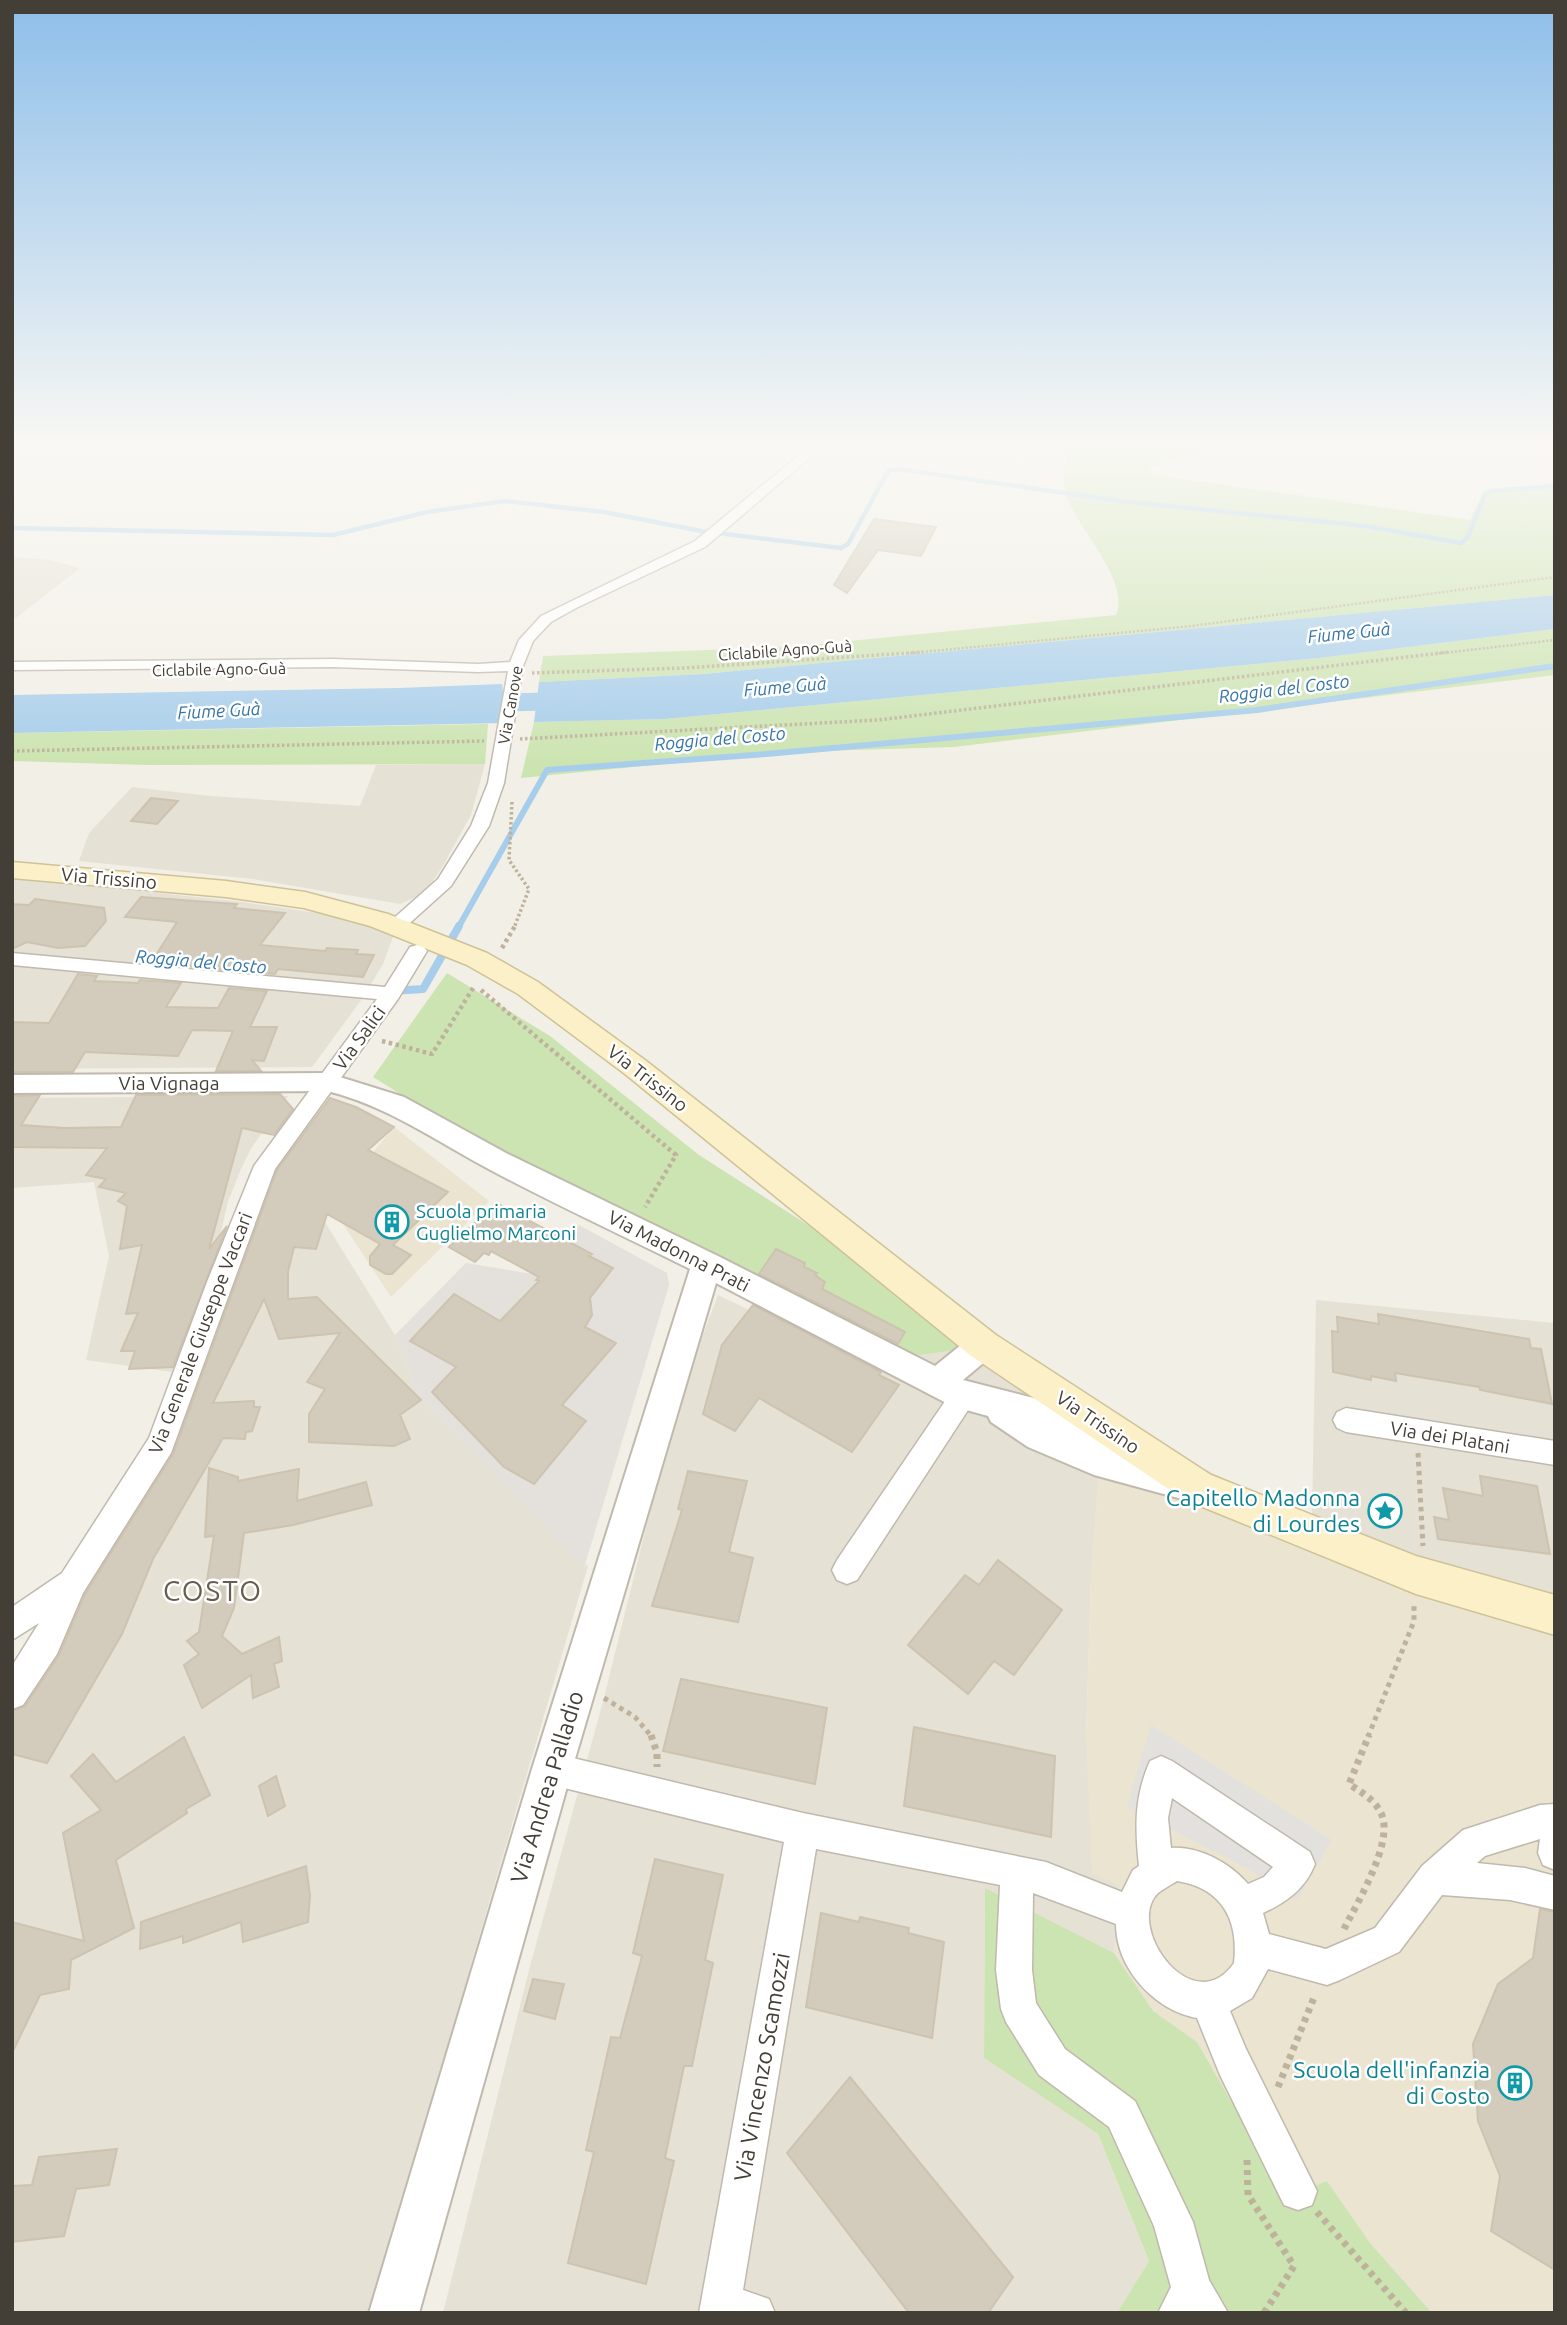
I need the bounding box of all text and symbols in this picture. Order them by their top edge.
water label: Fiume Guà [1307,618,1391,646]
street label: Ciclabile Agno-Guà [717,636,853,664]
street label: Ciclabile Agno-Guà [152,659,286,679]
street label: Via Canove [494,664,526,746]
water label: Roggia del Costo [1217,670,1351,706]
water label: Fiume Guà [743,672,827,700]
water label: Fiume Guà [177,698,261,722]
water label: Roggia del Costo [654,722,787,754]
street label: Via Trissino [60,863,158,893]
water label: Roggia del Costo [135,945,268,977]
street label: Via Salici [328,1002,390,1074]
street label: Via Trissino [603,1040,693,1116]
street label: Via Vignaga [119,1072,219,1094]
place label: Scuola primaria Guglielmo Marconi [416,1200,576,1244]
building icon: Scuola primaria Guglielmo Marconi [373,1203,411,1241]
street label: Via Madonna Prati [604,1206,754,1296]
street label: Via Generale Giuseppe Vaccari [144,1209,256,1457]
street label: Via Trissino [1052,1386,1144,1458]
street label: Via dei Platani [1389,1417,1511,1457]
place label: Capitello Madonna di Lourdes [1166,1485,1360,1536]
place icon: Capitello Madonna di Lourdes [1366,1492,1404,1530]
district label: COSTO [163,1575,263,1606]
street label: Via Andrea Palladio [505,1688,588,1886]
street label: Via Vincenzo Scamozzi [729,1951,794,2183]
place label: Scuola dell'infanzia di Costo [1293,2057,1490,2108]
building icon: Scuola dell'infanzia di Costo [1496,2064,1534,2102]

